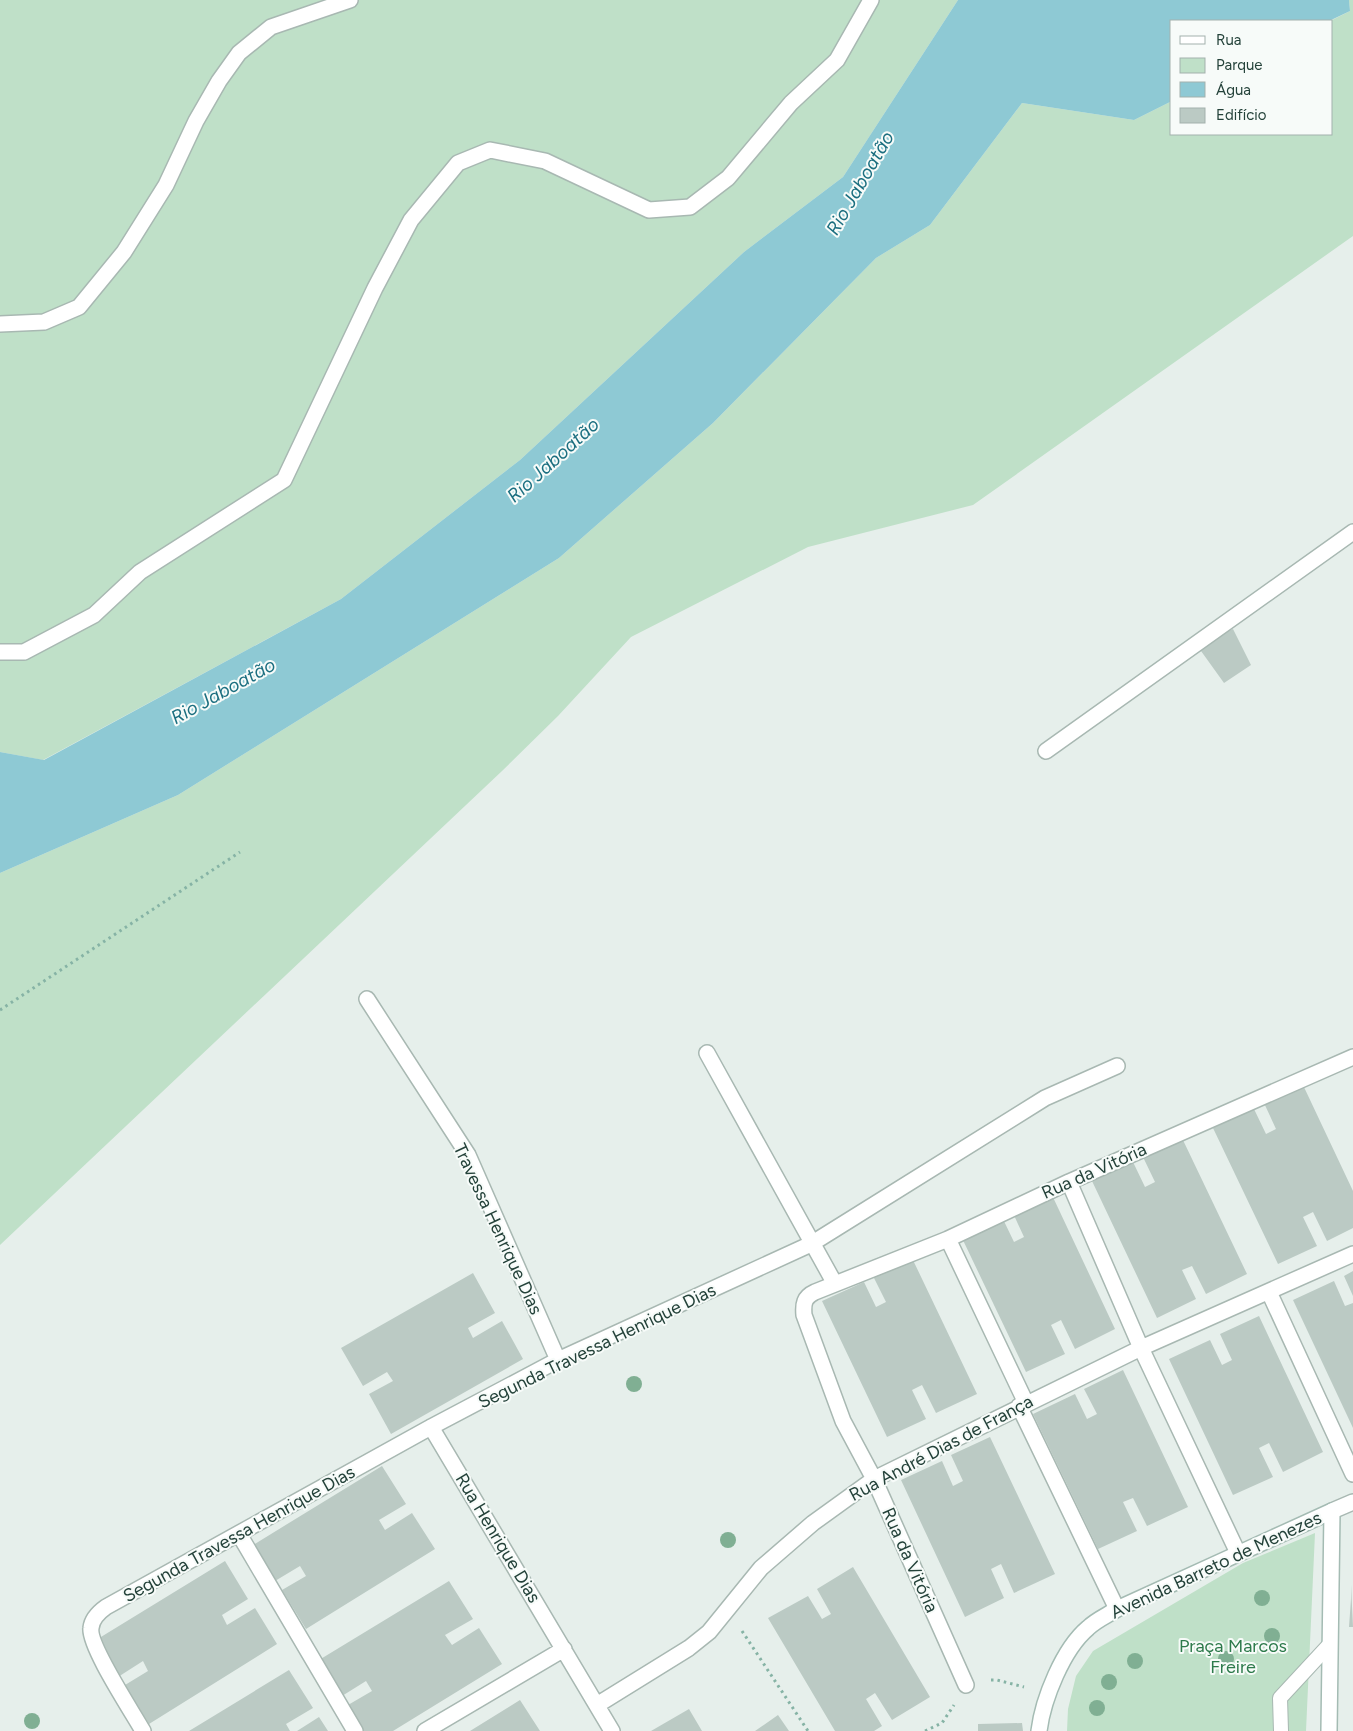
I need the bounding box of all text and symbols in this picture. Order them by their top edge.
legend [1170,20,1333,135]
text: Rua [1216,31,1241,49]
text: Parque [1216,56,1263,74]
text: Água [1216,81,1251,99]
text: Edifício [1216,106,1267,124]
water label: Rio Jaboatão [821,127,899,239]
water label: Rio Jaboatão [502,413,604,507]
water label: Rio Jaboatão [167,653,279,729]
street label: Rua da Vitória [1038,1138,1150,1204]
street label: Travessa Henrique Dias [449,1140,547,1318]
street label: Segunda Travessa Henrique Dias [475,1279,719,1413]
street label: Rua André Dias de França [845,1390,1037,1506]
street label: Segunda Travessa Henrique Dias [119,1461,359,1607]
street label: Rua Henrique Dias [451,1469,545,1607]
street label: Rua da Vitória [877,1504,943,1616]
street label: Avenida Barreto de Menezes [1107,1506,1325,1624]
park label: Praça Marcos Freire [1179,1635,1287,1678]

